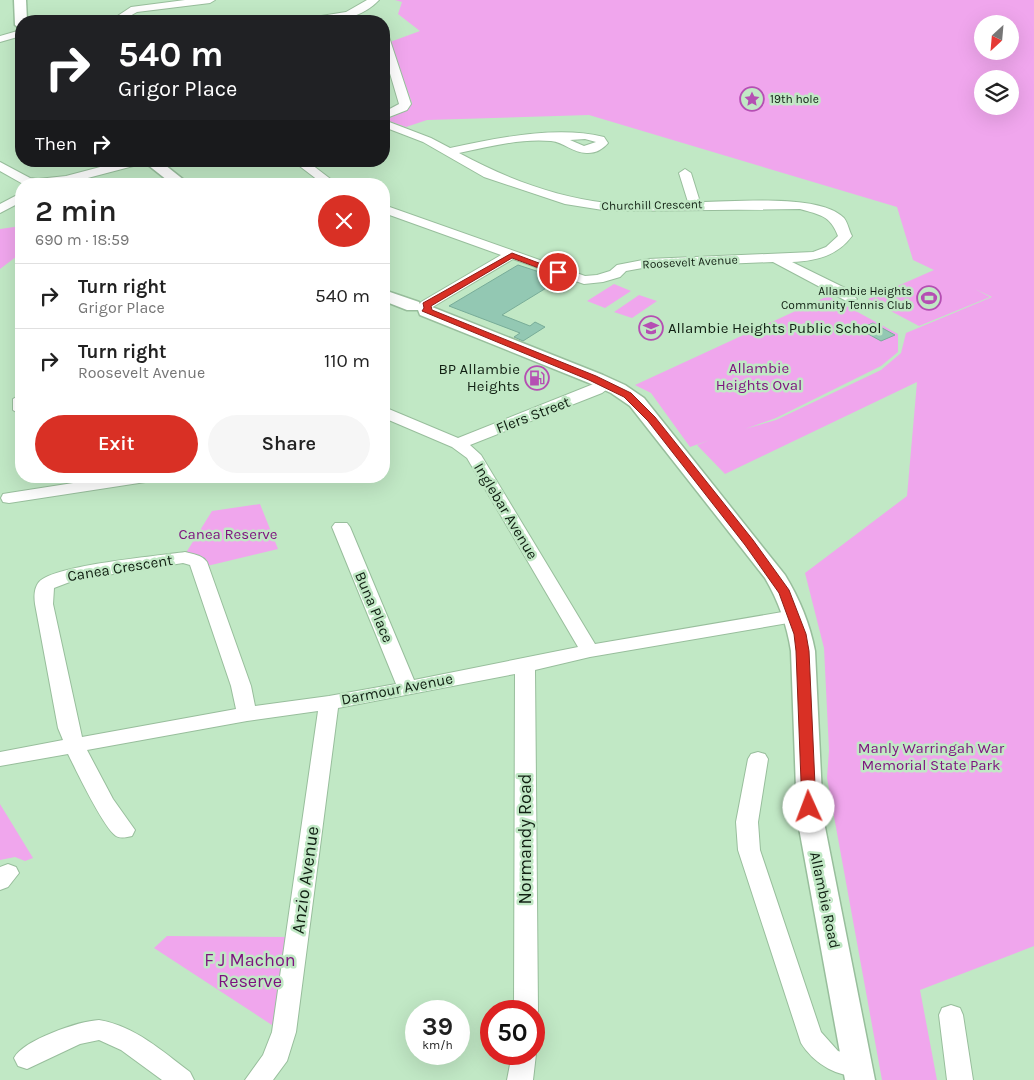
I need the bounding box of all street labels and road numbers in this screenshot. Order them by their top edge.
street label: Churchill Crescent [601,197,703,213]
street label: Roosevelt Avenue [642,253,738,271]
street label: Flers Street [493,393,573,437]
street label: Inglebar Avenue [470,460,542,562]
street label: Canea Crescent [66,551,174,585]
street label: Buna Place [351,569,397,645]
street label: Darmour Avenue [340,669,454,709]
street label: Normandy Road [514,773,536,905]
street label: Anzio Avenue [287,825,323,935]
street label: Allambie Road [806,850,844,950]

